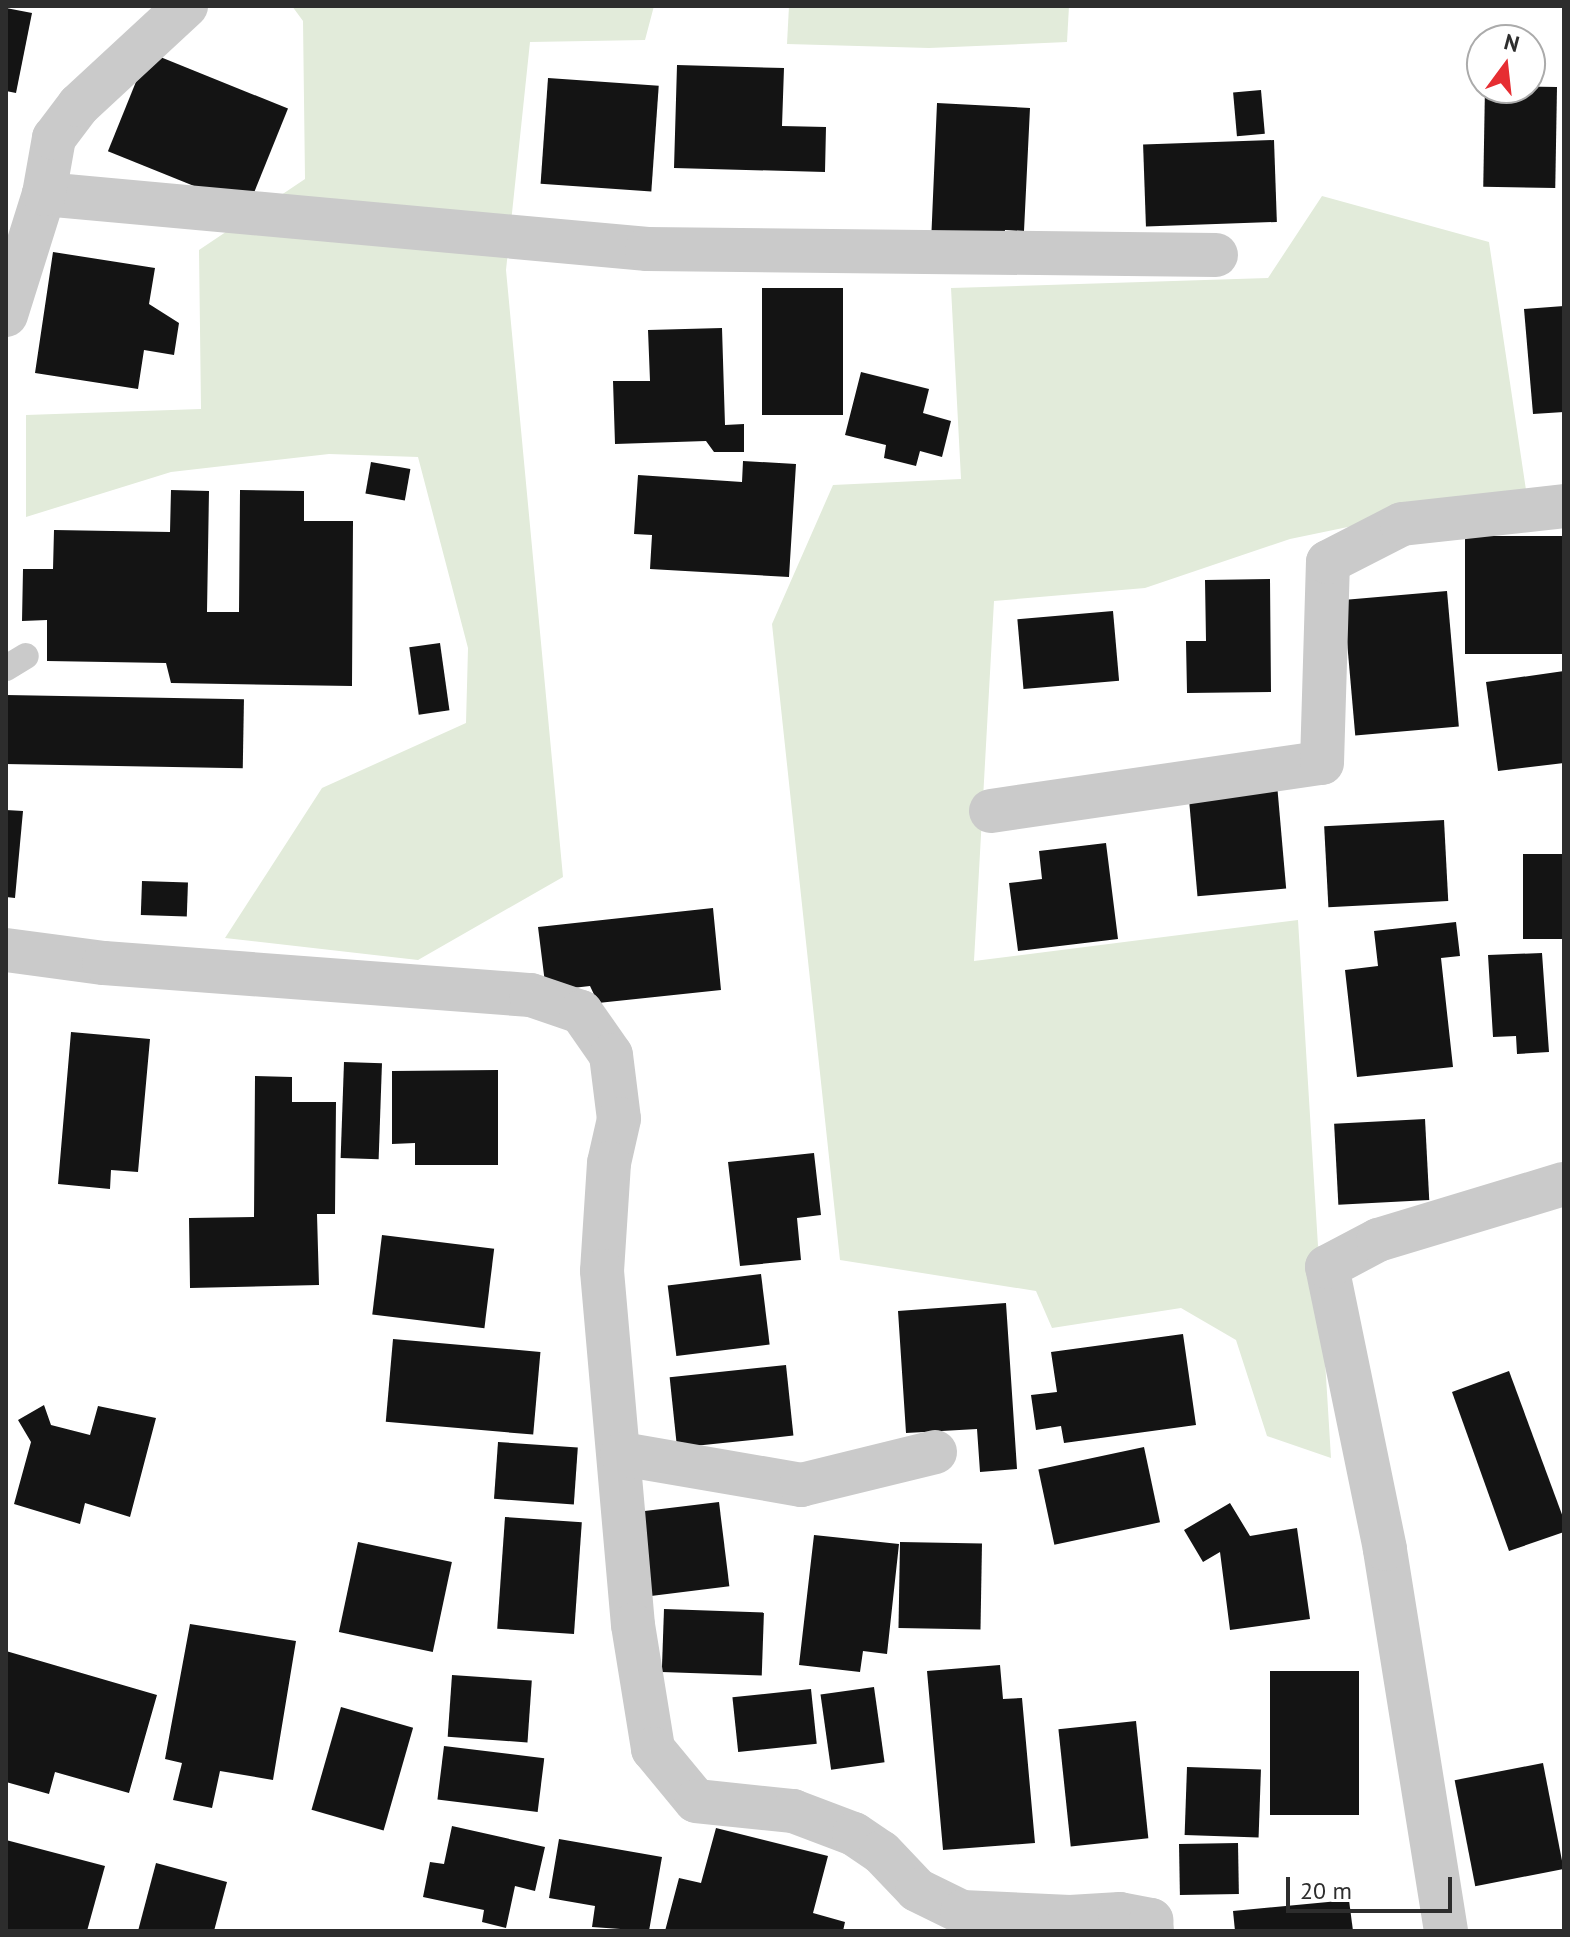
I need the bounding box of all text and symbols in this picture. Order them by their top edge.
north arrow [1466,24,1546,104]
text: N [1501,27,1522,58]
scale bar [1290,1861,1456,1911]
text: 20 m [1300,1875,1352,1906]

